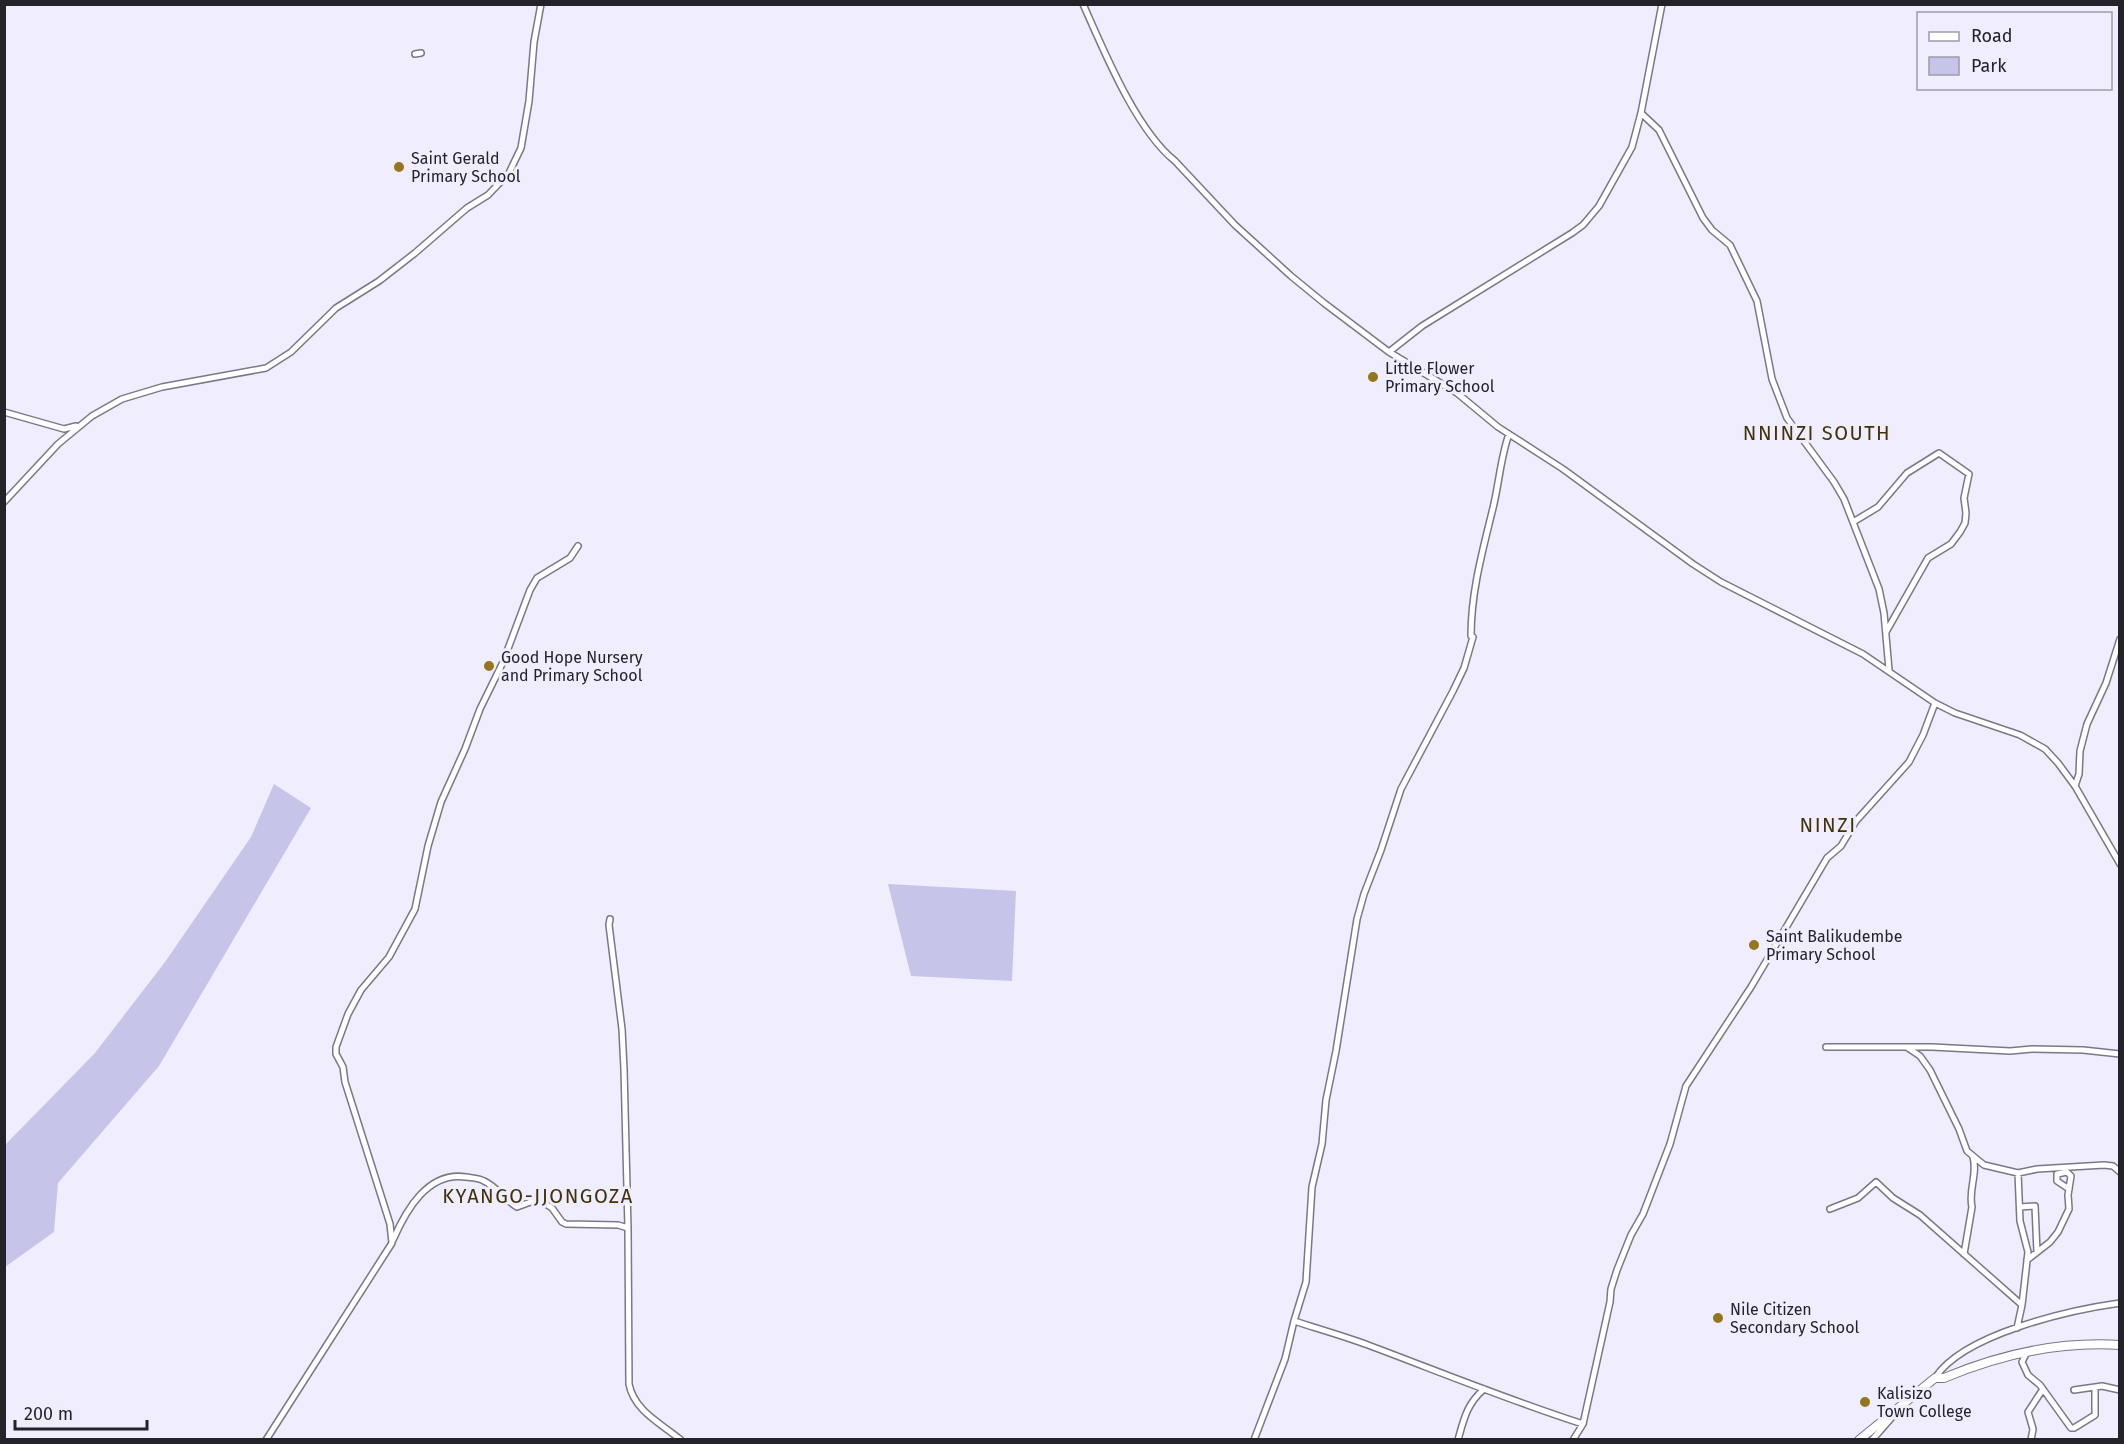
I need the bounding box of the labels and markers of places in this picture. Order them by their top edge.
place label: Saint Gerald Primary School [411,149,521,186]
marker: Saint Gerald Primary School [392,160,406,174]
place label: Little Flower Primary School [1385,359,1495,396]
marker: Little Flower Primary School [1366,370,1380,384]
place label: Good Hope Nursery and Primary School [501,648,643,685]
marker: Good Hope Nursery and Primary School [482,659,496,673]
place label: Saint Balikudembe Primary School [1766,927,1902,964]
marker: Saint Balikudembe Primary School [1747,938,1761,952]
place label: Nile Citizen Secondary School [1730,1300,1859,1337]
marker: Nile Citizen Secondary School [1711,1311,1725,1325]
place label: Kalisizo Town College [1877,1384,1972,1421]
marker: Kalisizo Town College [1858,1395,1872,1409]

